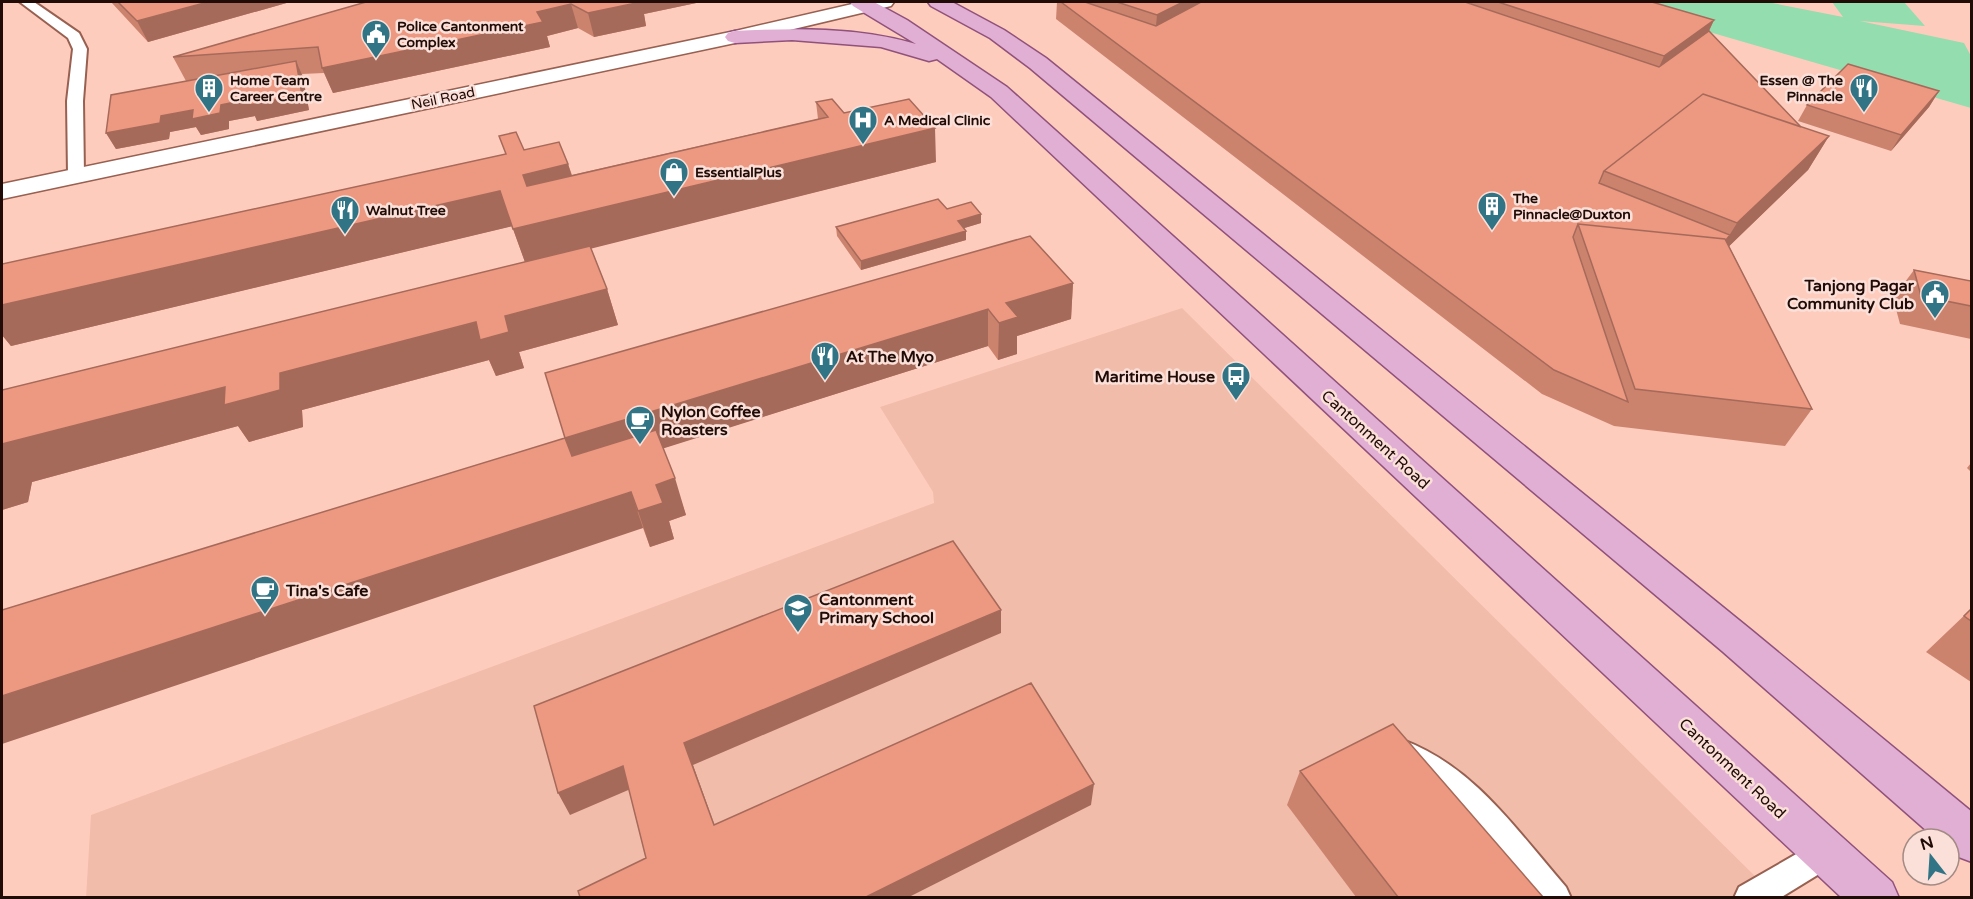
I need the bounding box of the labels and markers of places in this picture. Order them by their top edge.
public building icon: Police Cantonment Complex [360,18,392,60]
place label: Police Cantonment Complex [397,18,524,51]
building icon: Home Team Career Centre [193,72,225,114]
place label: Home Team Career Centre [230,72,322,105]
place label: Essen @ The Pinnacle [1760,72,1843,105]
restaurant icon: Essen @ The Pinnacle [1848,72,1880,114]
hospital icon: A Medical Clinic [847,104,879,146]
place label: A Medical Clinic [884,112,991,129]
shop icon: EssentialPlus [658,156,690,198]
place label: EssentialPlus [695,164,782,181]
building icon: The Pinnacle@Duxton [1476,190,1508,232]
place label: The Pinnacle@Duxton [1512,190,1631,223]
restaurant icon: Walnut Tree [329,194,361,236]
place label: Walnut Tree [366,202,446,219]
place label: Tanjong Pagar Community Club [1787,276,1915,314]
public building icon: Tanjong Pagar Community Club [1919,278,1951,320]
restaurant icon: At The Myo [809,340,841,382]
place label: At The Myo [846,347,934,367]
bus stop icon: Maritime House [1220,360,1252,402]
place label: Maritime House [1094,367,1215,387]
place label: Nylon Coffee Roasters [661,402,760,440]
cafe icon: Nylon Coffee Roasters [624,404,656,446]
cafe icon: Tina's Cafe [249,574,281,616]
place label: Tina's Cafe [285,581,368,601]
place label: Cantonment Primary School [819,590,934,628]
school or university icon: Cantonment Primary School [782,592,814,634]

